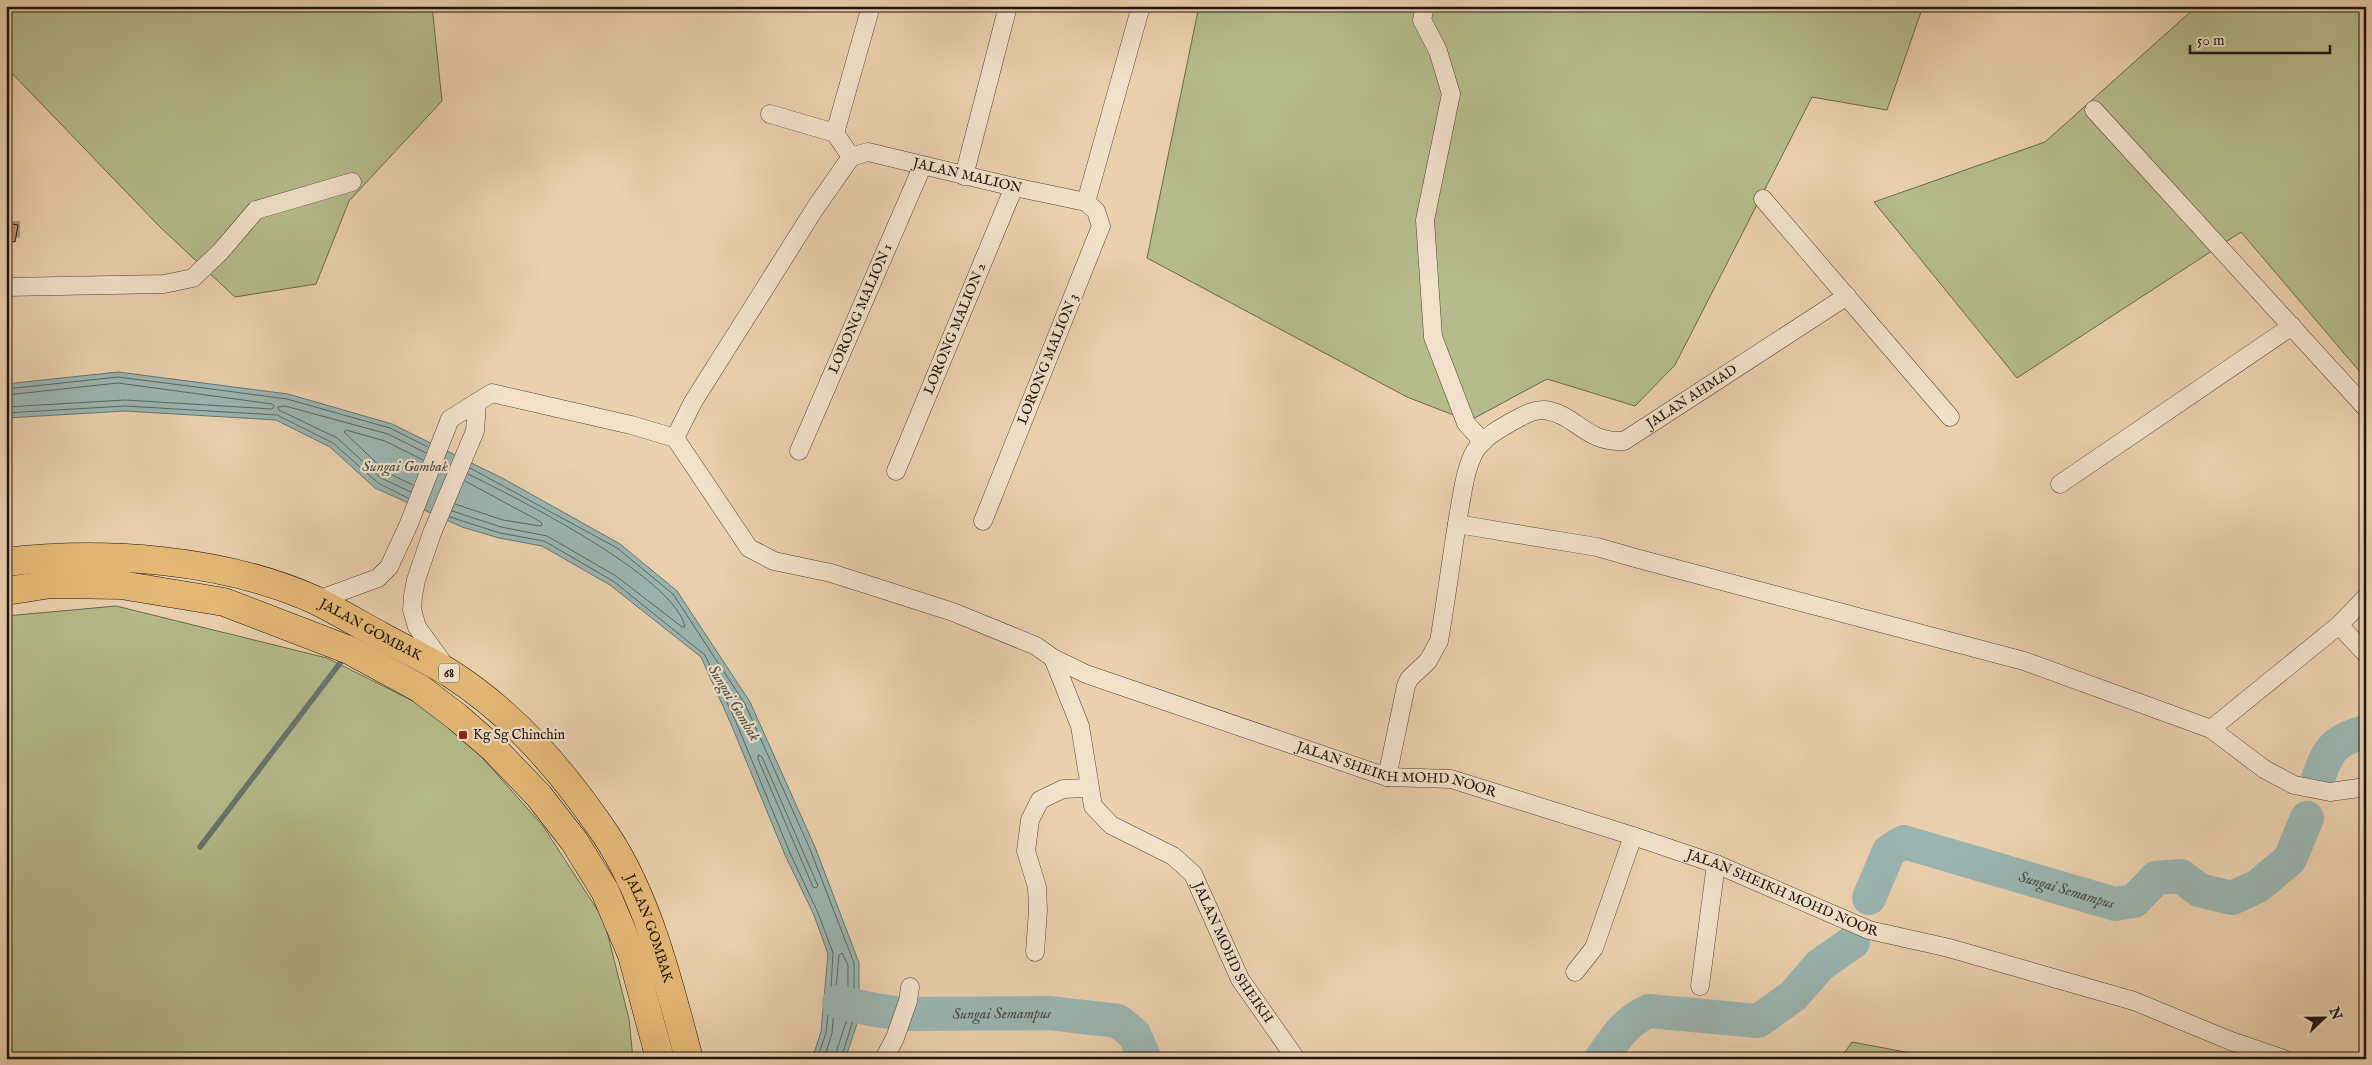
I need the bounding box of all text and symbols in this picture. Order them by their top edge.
scale bar [2190,22,2330,54]
text: 50 m [2197,31,2225,50]
street label: JALAN MALION [909,154,1024,197]
street label: LORONG MALION 1 [825,241,897,376]
street label: LORONG MALION 2 [920,260,991,397]
street label: LORONG MALION 3 [1014,291,1082,427]
street label: JALAN AHMAD [1641,361,1741,434]
water label: Sungai Gombak [362,457,448,477]
street label: JALAN GOMBAK [314,594,426,665]
water label: Sungai Gombak [703,661,764,745]
road number: 68 [439,664,459,682]
place label: Kg Sg Chinchin [473,726,565,744]
marker: Kg Sg Chinchin [457,729,469,741]
street label: JALAN SHEIKH MOHD NOOR [1292,737,1499,802]
street label: JALAN SHEIKH MOHD NOOR [1682,845,1880,941]
water label: Sungai Semampus [2017,867,2117,913]
street label: JALAN GOMBAK [620,869,677,986]
street label: JALAN MOHD SHEIKH [1188,877,1277,1027]
north arrow [2300,992,2350,1042]
water label: Sungai Semampus [952,1003,1053,1024]
text: N [2324,1004,2346,1022]

